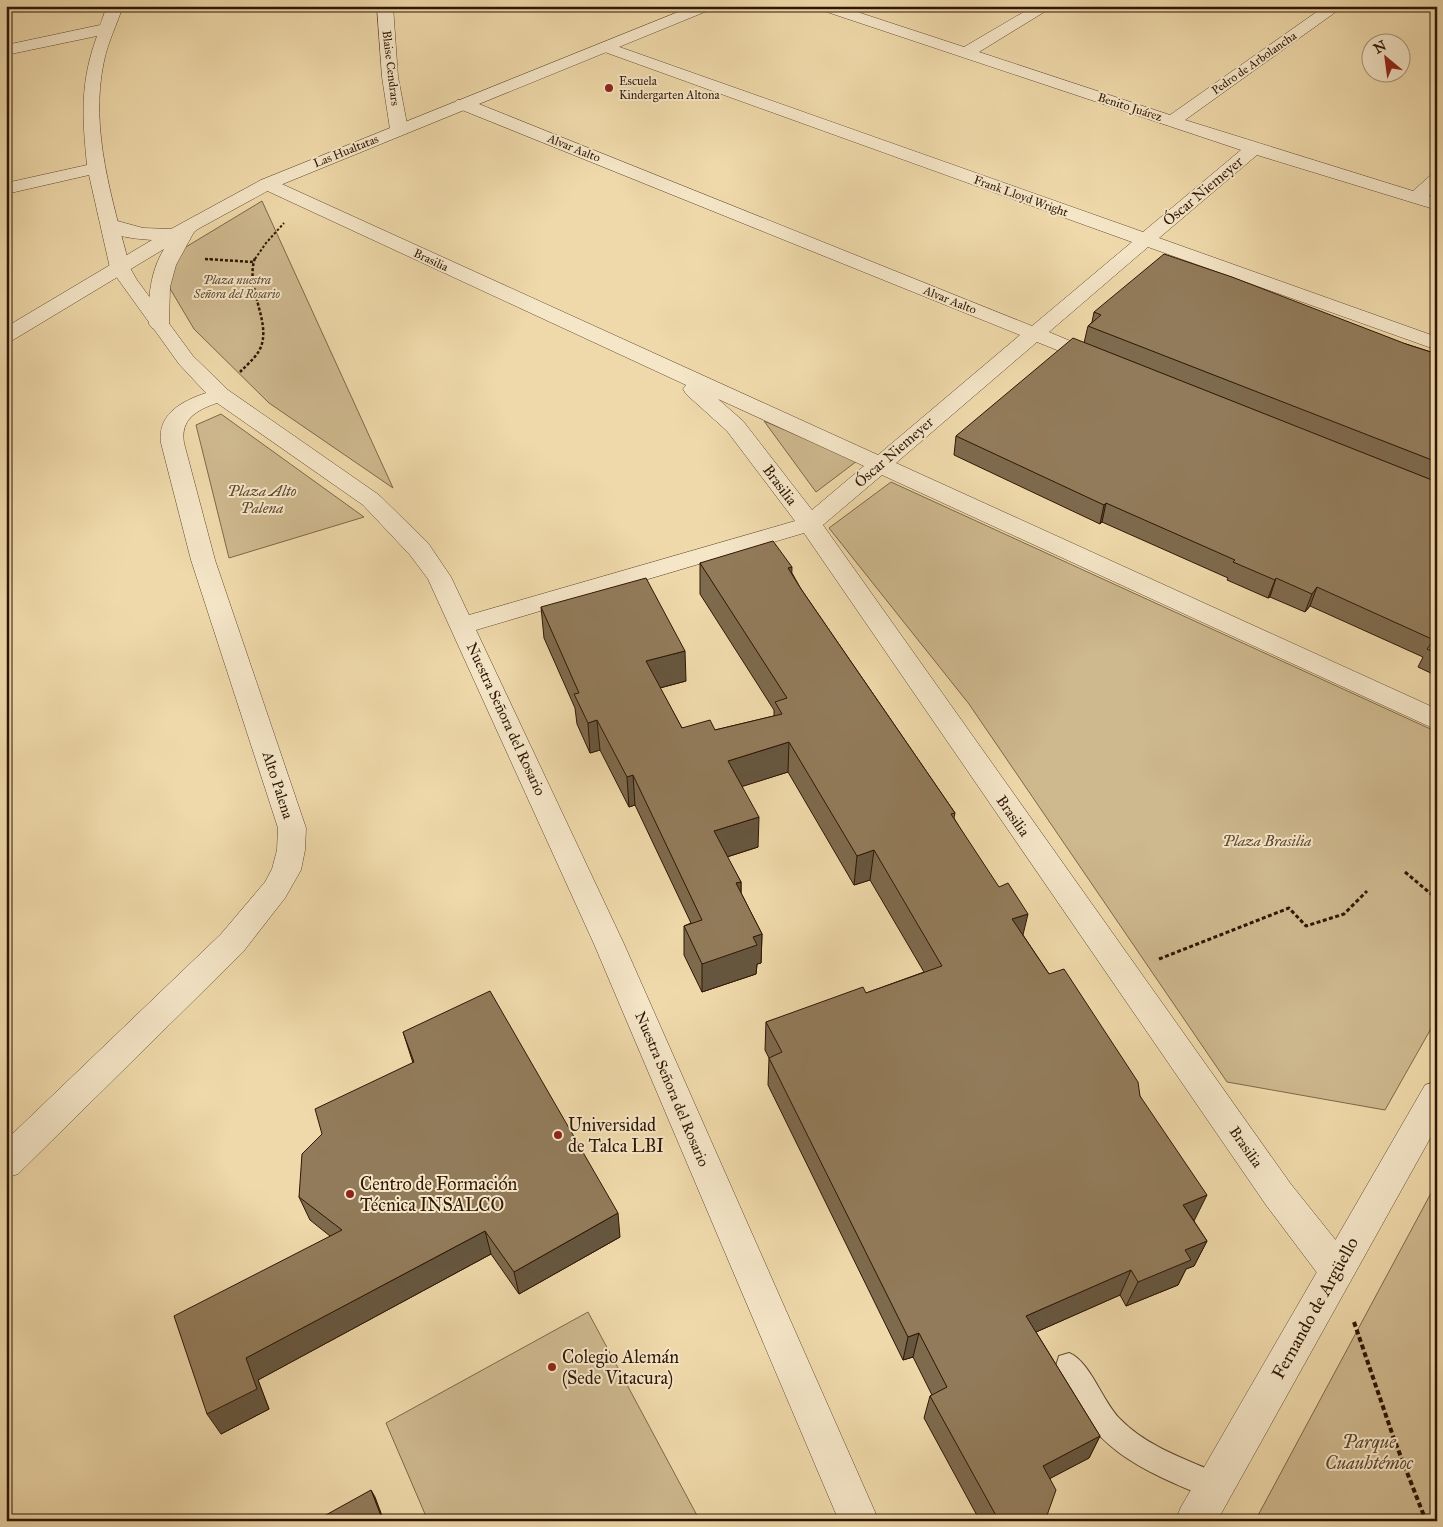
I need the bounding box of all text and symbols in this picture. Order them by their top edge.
street label: Pedro de Arbolancha [1209,28,1300,98]
street label: Blaise Cendrars [379,30,403,106]
north arrow [1360,32,1410,82]
text: N [1371,37,1389,57]
place label: Escuela Kindergarten Altona [619,74,720,103]
marker: Escuela Kindergarten Altona [603,82,615,94]
street label: Benito Juárez [1096,90,1164,125]
street label: Alvar Aalto [545,131,602,165]
street label: Las Hualtatas [311,132,381,170]
street label: Óscar Niemeyer [1159,151,1247,230]
street label: Frank Lloyd Wright [972,172,1071,221]
street label: Brasilia [411,246,451,275]
park label: Plaza nuestra Señora del Rosario [193,273,281,301]
street label: Alvar Aalto [921,283,978,317]
street label: Óscar Niemeyer [850,412,937,491]
street label: Brasilia [759,461,801,509]
park label: Plaza Alto Palena [228,482,297,517]
street label: Nuestra Señora del Rosario [463,640,550,799]
street label: Alto Palena [258,748,298,822]
street label: Brasilia [992,792,1034,841]
park label: Plaza Brasilia [1223,832,1311,850]
street label: Nuestra Señora del Rosario [631,1009,713,1170]
place label: Universidad de Talca LBI [568,1114,664,1157]
street label: Brasilia [1225,1123,1267,1172]
marker: Universidad de Talca LBI [552,1129,564,1141]
place label: Centro de Formación Técnica INSALCO [360,1173,518,1216]
marker: Centro de Formación Técnica INSALCO [344,1188,356,1200]
street label: Fernando de Argüello [1267,1233,1364,1383]
place label: Colegio Alemán (Sede Vitacura) [562,1346,679,1390]
marker: Colegio Alemán (Sede Vitacura) [546,1361,558,1373]
park label: Parque Cuauhtémoc [1325,1431,1414,1474]

